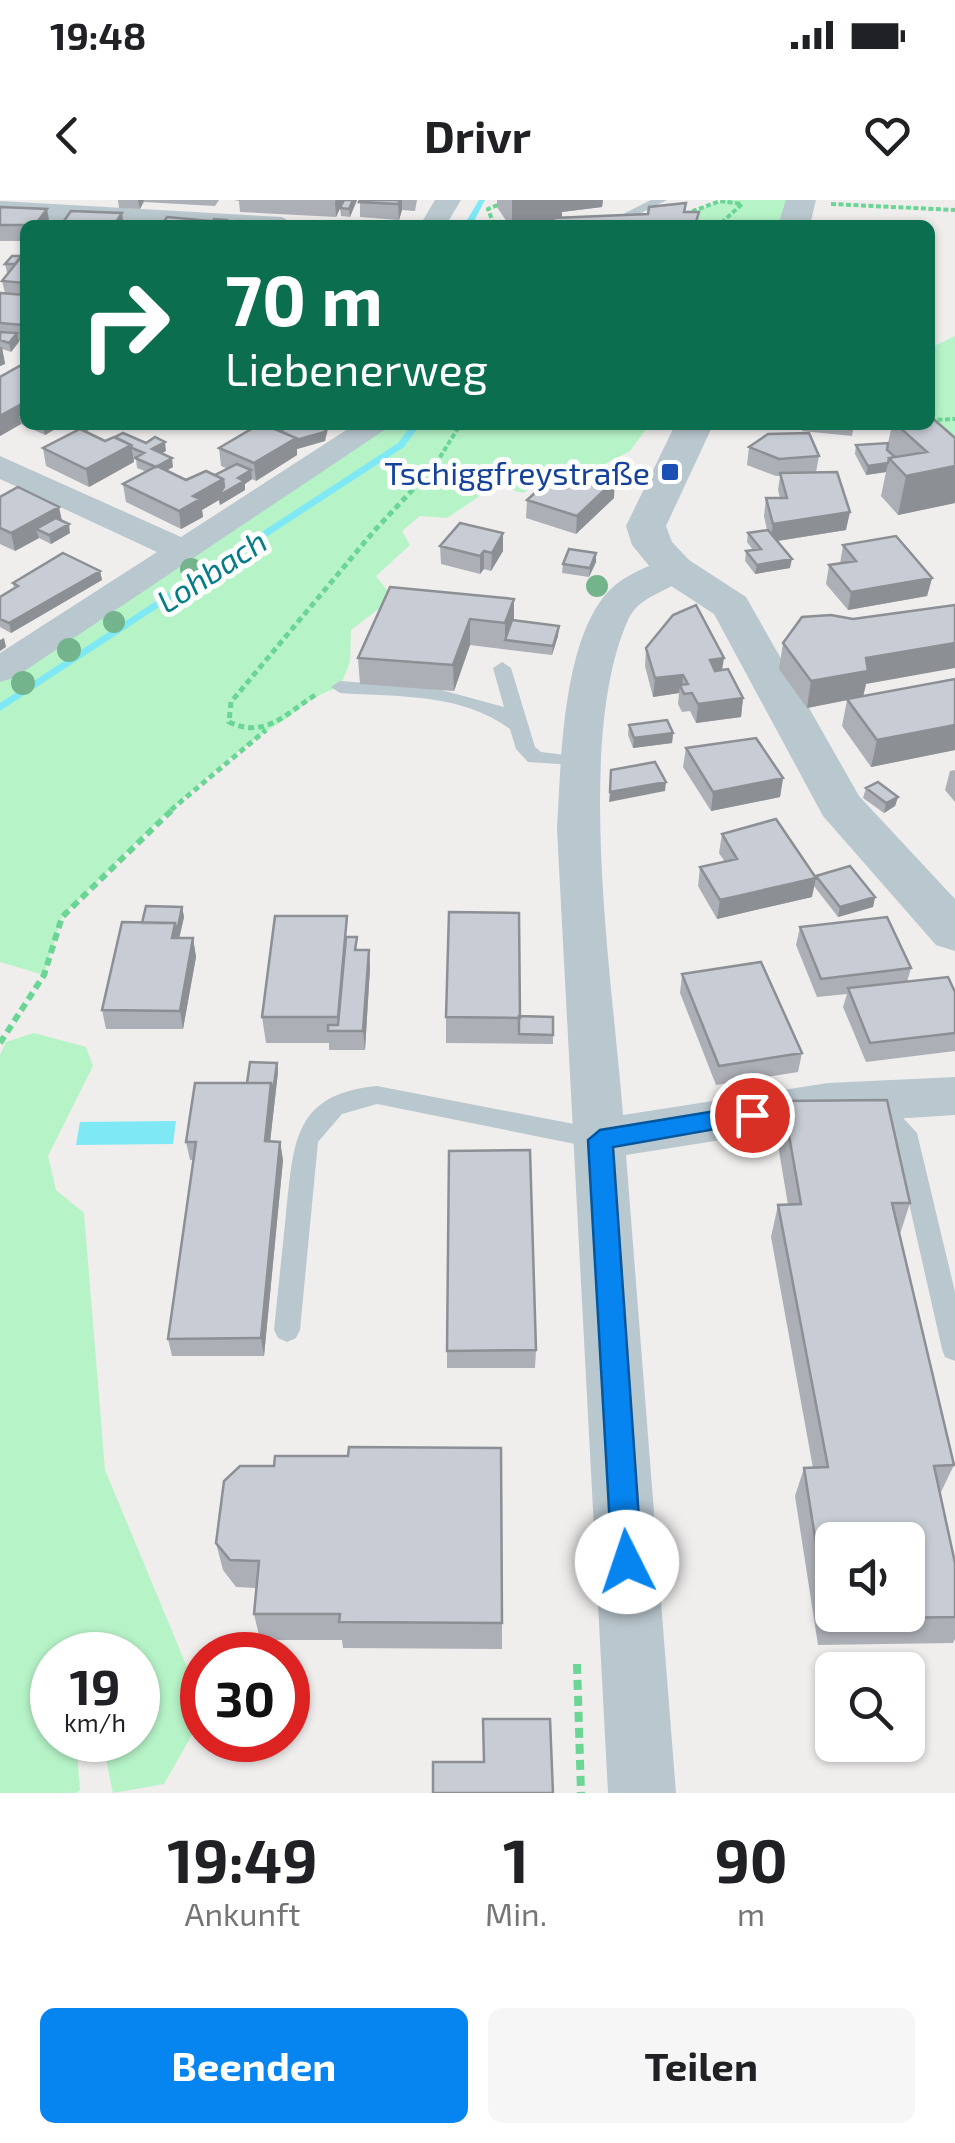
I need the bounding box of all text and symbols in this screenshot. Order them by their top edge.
text: 19:48 [50,12,146,58]
icon: back [40,108,95,163]
text: Drivr [424,108,531,162]
icon: heart [860,108,915,163]
text: 70 m [225,256,383,340]
icon: right [60,260,190,390]
text: Liebenerweg [225,341,488,395]
place label: Tschiggfreystraße [384,453,650,491]
marker: Tschiggfreystraße [659,461,681,483]
water label: Lohbach [149,520,273,620]
pin [710,1073,795,1158]
icon: arrive [725,1088,780,1143]
position arrow [575,1510,679,1614]
map controls [815,1522,925,1762]
button: sound [815,1522,925,1632]
speed limit sign: 30 [180,1632,310,1762]
button: search [815,1652,925,1762]
text: 19 [69,1655,121,1715]
text: km/h [64,1707,126,1737]
text: 19:49 [167,1823,318,1895]
text: 1 [503,1823,529,1895]
text: 90 [714,1823,788,1895]
text: Ankunft [185,1894,301,1932]
text: Min. [485,1894,547,1932]
text: m [737,1894,765,1932]
button: Beenden [40,2008,468,2123]
button: Teilen [488,2008,915,2123]

